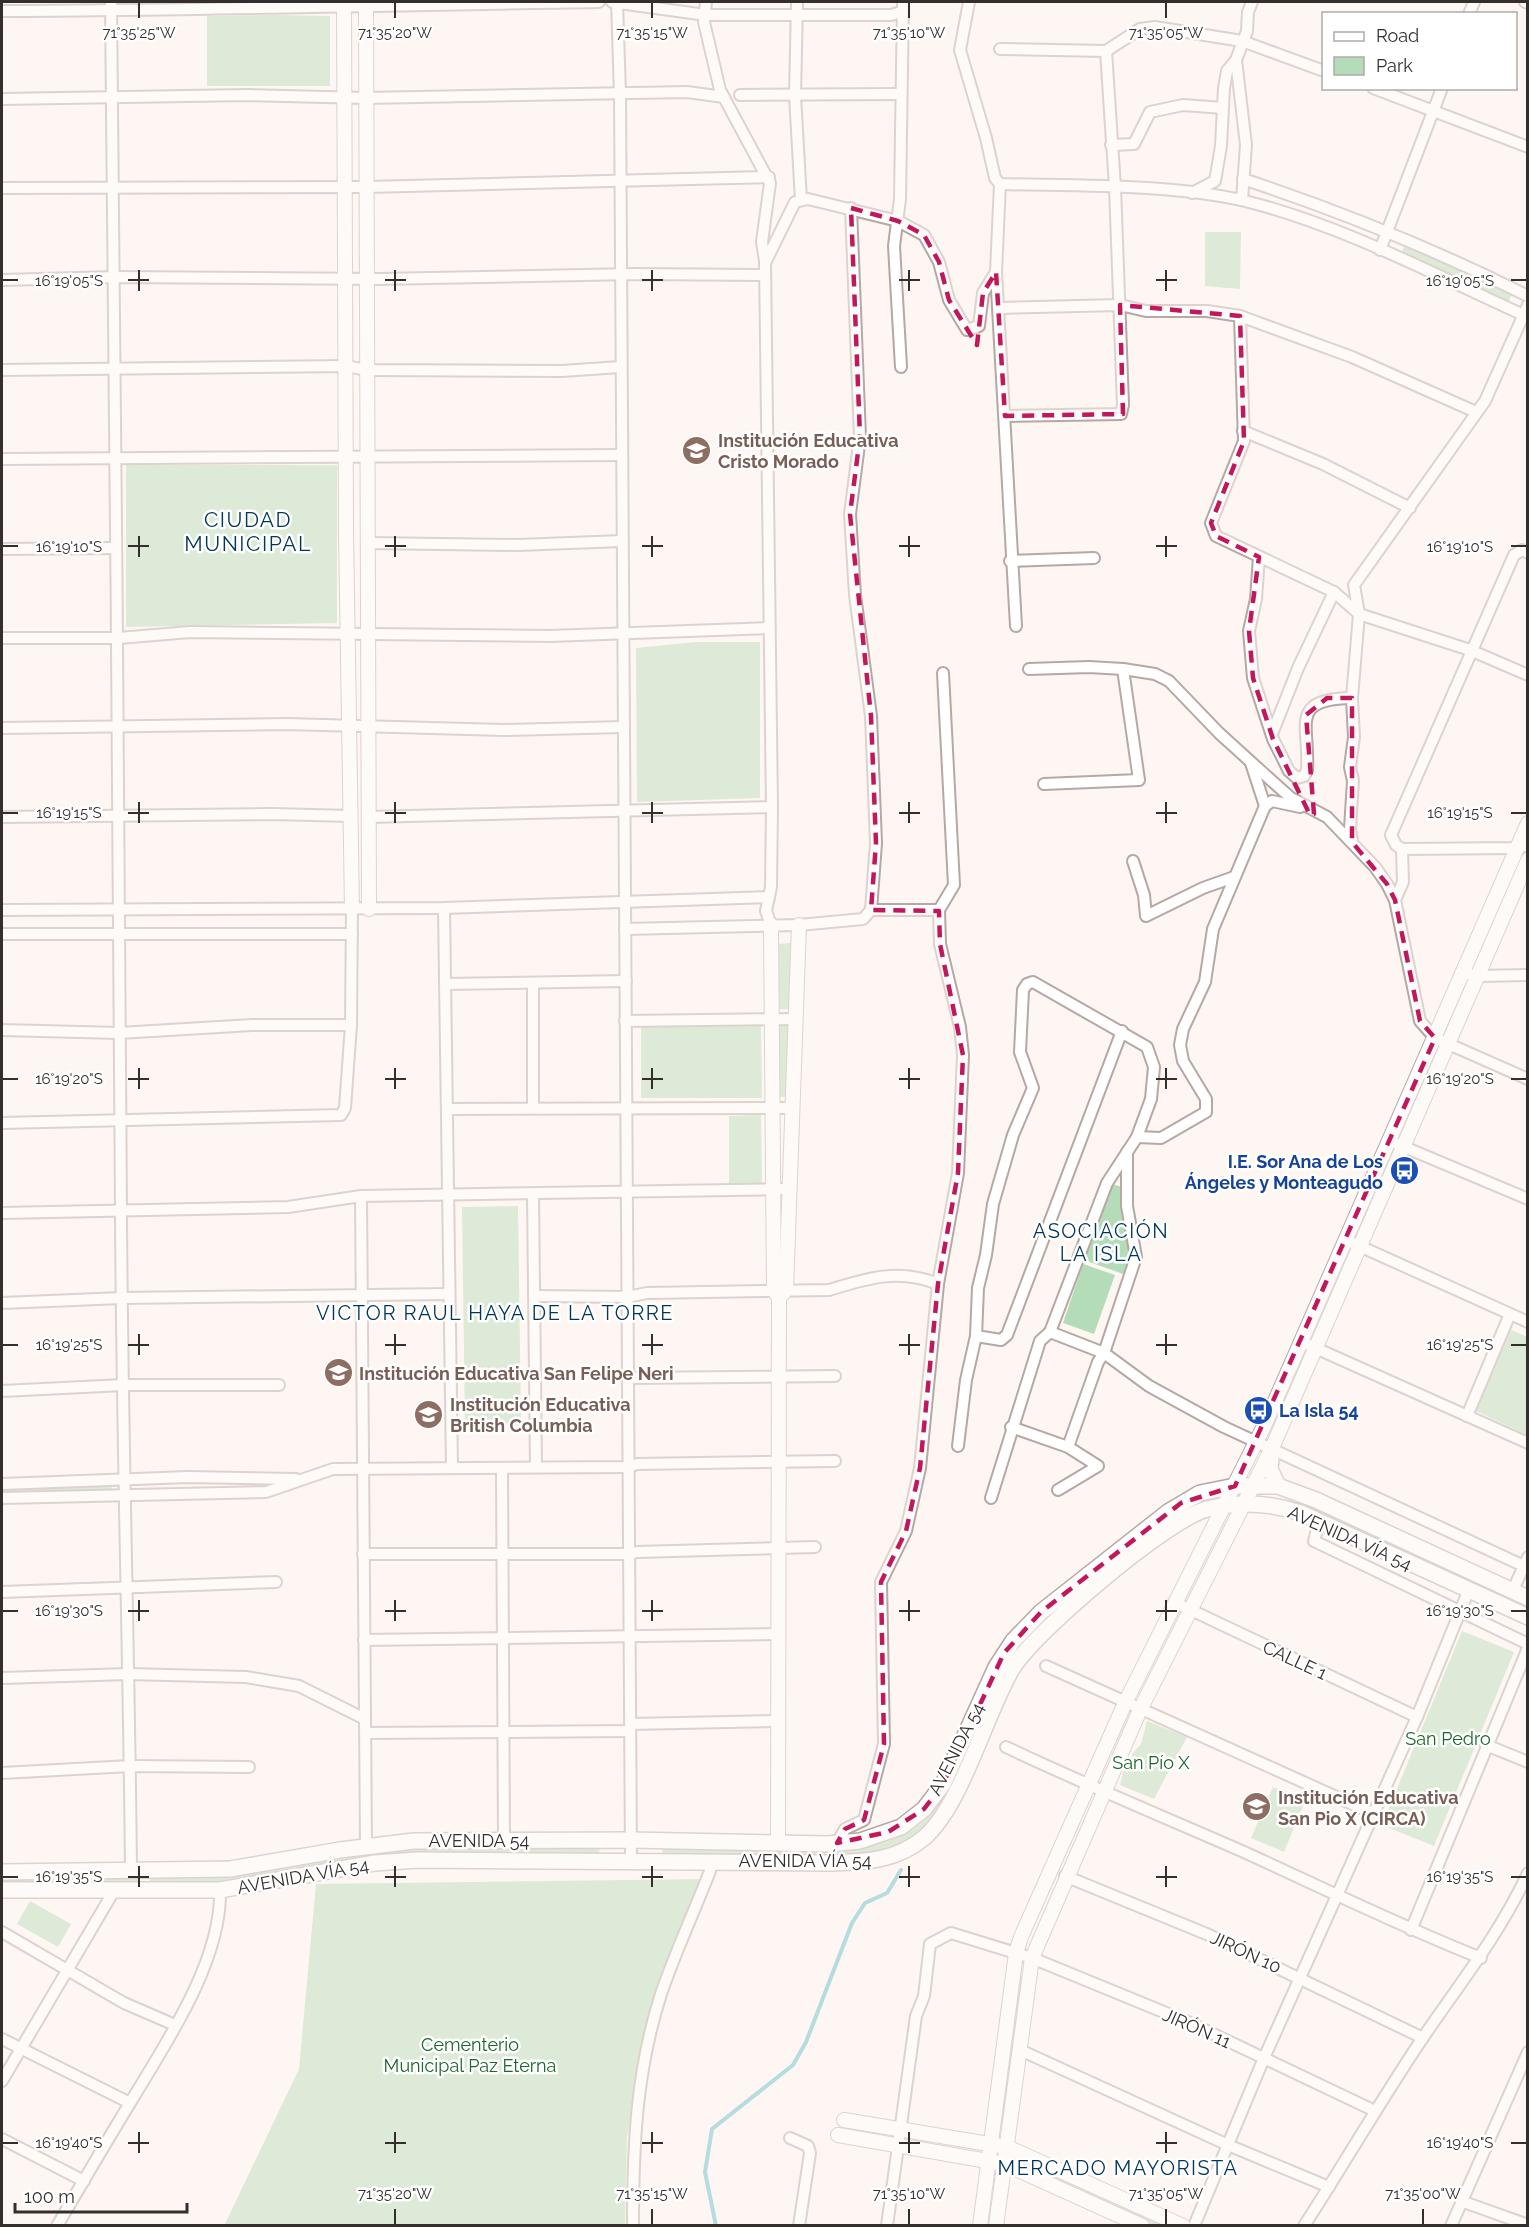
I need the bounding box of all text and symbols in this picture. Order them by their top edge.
legend [1322,12,1517,90]
text: 71°35'25"W [102,24,176,42]
text: 71°35'20"W [358,24,432,42]
text: 71°35'15"W [616,24,688,42]
text: 71°35'10"W [873,24,946,42]
text: 71°35'05"W [1129,24,1203,42]
text: Road [1376,25,1419,46]
text: Park [1376,55,1413,76]
text: 16°19'05"S [35,272,103,290]
text: 16°19'05"S [1426,272,1494,290]
place label: Institución Educativa Cristo Morado [718,430,899,472]
school or university icon: Institución Educativa Cristo Morado [681,434,713,466]
district label: CIUDAD MUNICIPAL [184,507,312,556]
text: 16°19'10"S [36,538,102,556]
text: 16°19'10"S [1427,538,1493,556]
text: 16°19'15"S [36,804,102,822]
text: 16°19'15"S [1427,804,1493,822]
text: 16°19'20"S [35,1070,103,1088]
text: 16°19'20"S [1426,1070,1494,1088]
place label: I.E. Sor Ana de Los Ángeles y Monteagudo [1185,1151,1383,1193]
bus stop icon: I.E. Sor Ana de Los Ángeles y Monteagudo [1388,1155,1420,1187]
district label: ASOCIACIÓN LA ISLA [1033,1219,1169,1266]
district label: VICTOR RAUL HAYA DE LA TORRE [316,1301,674,1325]
text: 16°19'25"S [36,1336,102,1354]
text: 16°19'25"S [1427,1336,1493,1354]
school or university icon: Institución Educativa San Felipe Neri [322,1357,354,1389]
place label: Institución Educativa San Felipe Neri [359,1363,674,1384]
place label: Institución Educativa British Columbia [450,1394,631,1436]
bus stop icon: La Isla 54 [1242,1394,1274,1426]
school or university icon: Institución Educativa British Columbia [413,1398,445,1430]
place label: La Isla 54 [1279,1400,1359,1421]
street label: AVENIDA VÍA 54 [1285,1500,1416,1575]
text: 16°19'30"S [35,1602,103,1620]
text: 16°19'30"S [1426,1602,1494,1620]
street label: CALLE 1 [1259,1636,1331,1684]
street label: AVENIDA 54 [924,1699,988,1799]
park label: San Pedro [1405,1728,1491,1749]
park label: San Pío X [1112,1752,1190,1773]
place label: Institución Educativa San Pio X (CIRCA) [1278,1787,1459,1829]
school or university icon: Institución Educativa San Pio X (CIRCA) [1241,1791,1273,1823]
street label: AVENIDA 54 [429,1830,530,1851]
street label: AVENIDA VÍA 54 [738,1849,872,1871]
street label: AVENIDA VÍA 54 [235,1853,371,1898]
text: 16°19'35"S [36,1868,102,1886]
text: 16°19'35"S [1427,1868,1493,1886]
street label: JIRÓN 10 [1207,1926,1285,1977]
street label: JIRÓN 11 [1160,2003,1235,2052]
park label: Cementerio Municipal Paz Eterna [384,2034,556,2076]
text: 16°19'40"S [36,2134,102,2152]
text: 16°19'40"S [1427,2134,1493,2152]
district label: MERCADO MAYORISTA [998,2156,1238,2180]
scale bar [15,2176,188,2214]
text: 71°35'20"W [358,2185,432,2203]
text: 71°35'15"W [616,2185,688,2203]
text: 71°35'10"W [873,2185,946,2203]
text: 71°35'05"W [1129,2185,1203,2203]
text: 71°35'00"W [1385,2185,1461,2203]
text: 100 m [24,2186,75,2207]

